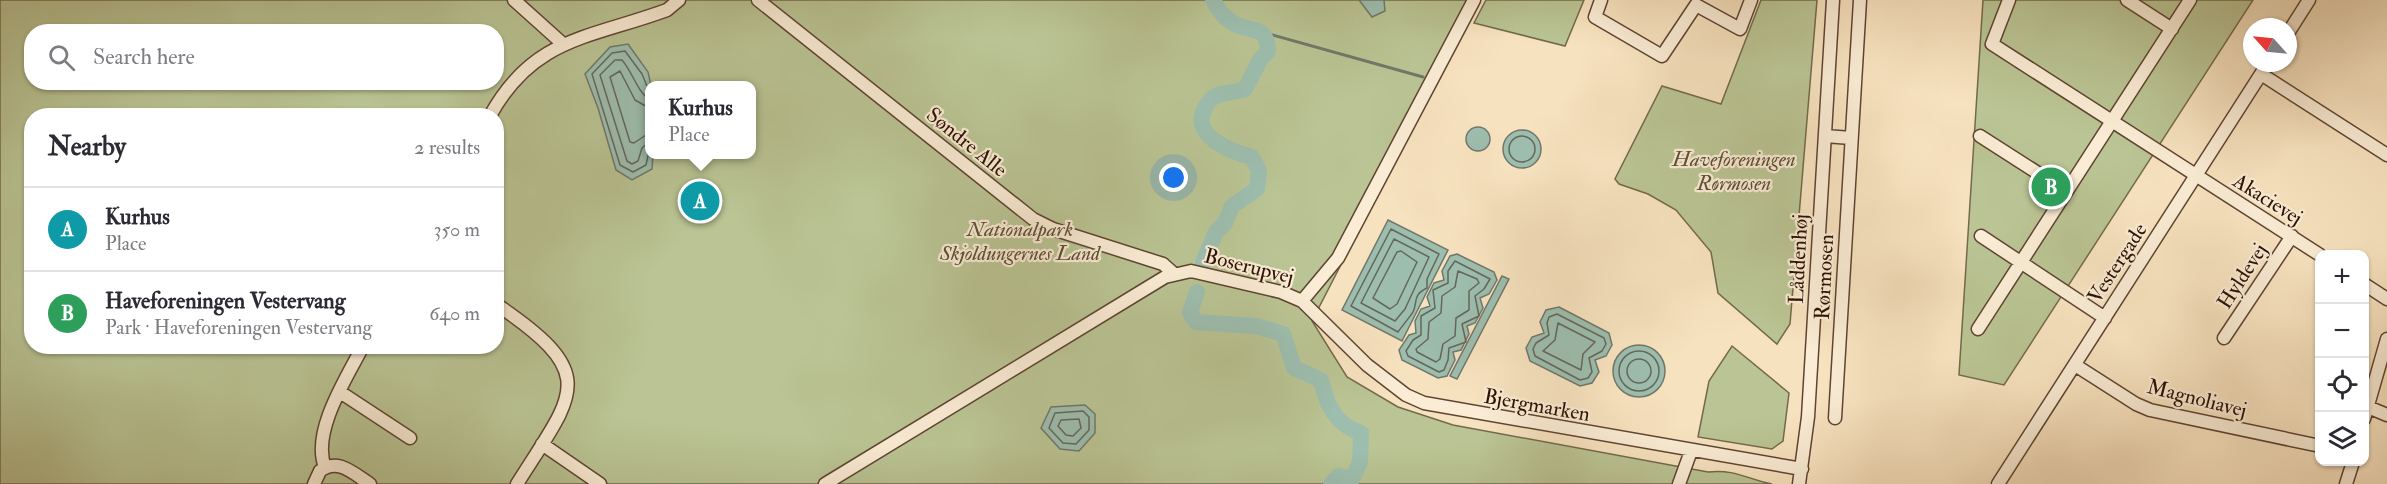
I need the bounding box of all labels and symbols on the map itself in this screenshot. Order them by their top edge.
north arrow [2243,18,2297,72]
street label: Søndre Alle [921,101,1013,183]
park label: Haveforeningen Rørmosen [1671,146,1796,197]
your location [1159,163,1188,192]
pin: B [2032,164,2070,210]
street label: Akacievej [2227,167,2308,231]
pin: A [680,178,720,224]
street label: Låddenhøj [1783,213,1814,305]
park label: Nationalpark Skjoldungernes Land [939,216,1101,267]
street label: Vestergade [2081,218,2154,309]
street label: Rørmosen [1809,233,1840,321]
street label: Hyldevej [2211,238,2274,314]
street label: Boserupvej [1201,242,1297,291]
street label: Magnoliavej [2144,373,2250,424]
street label: Bjergmarken [1482,383,1592,428]

